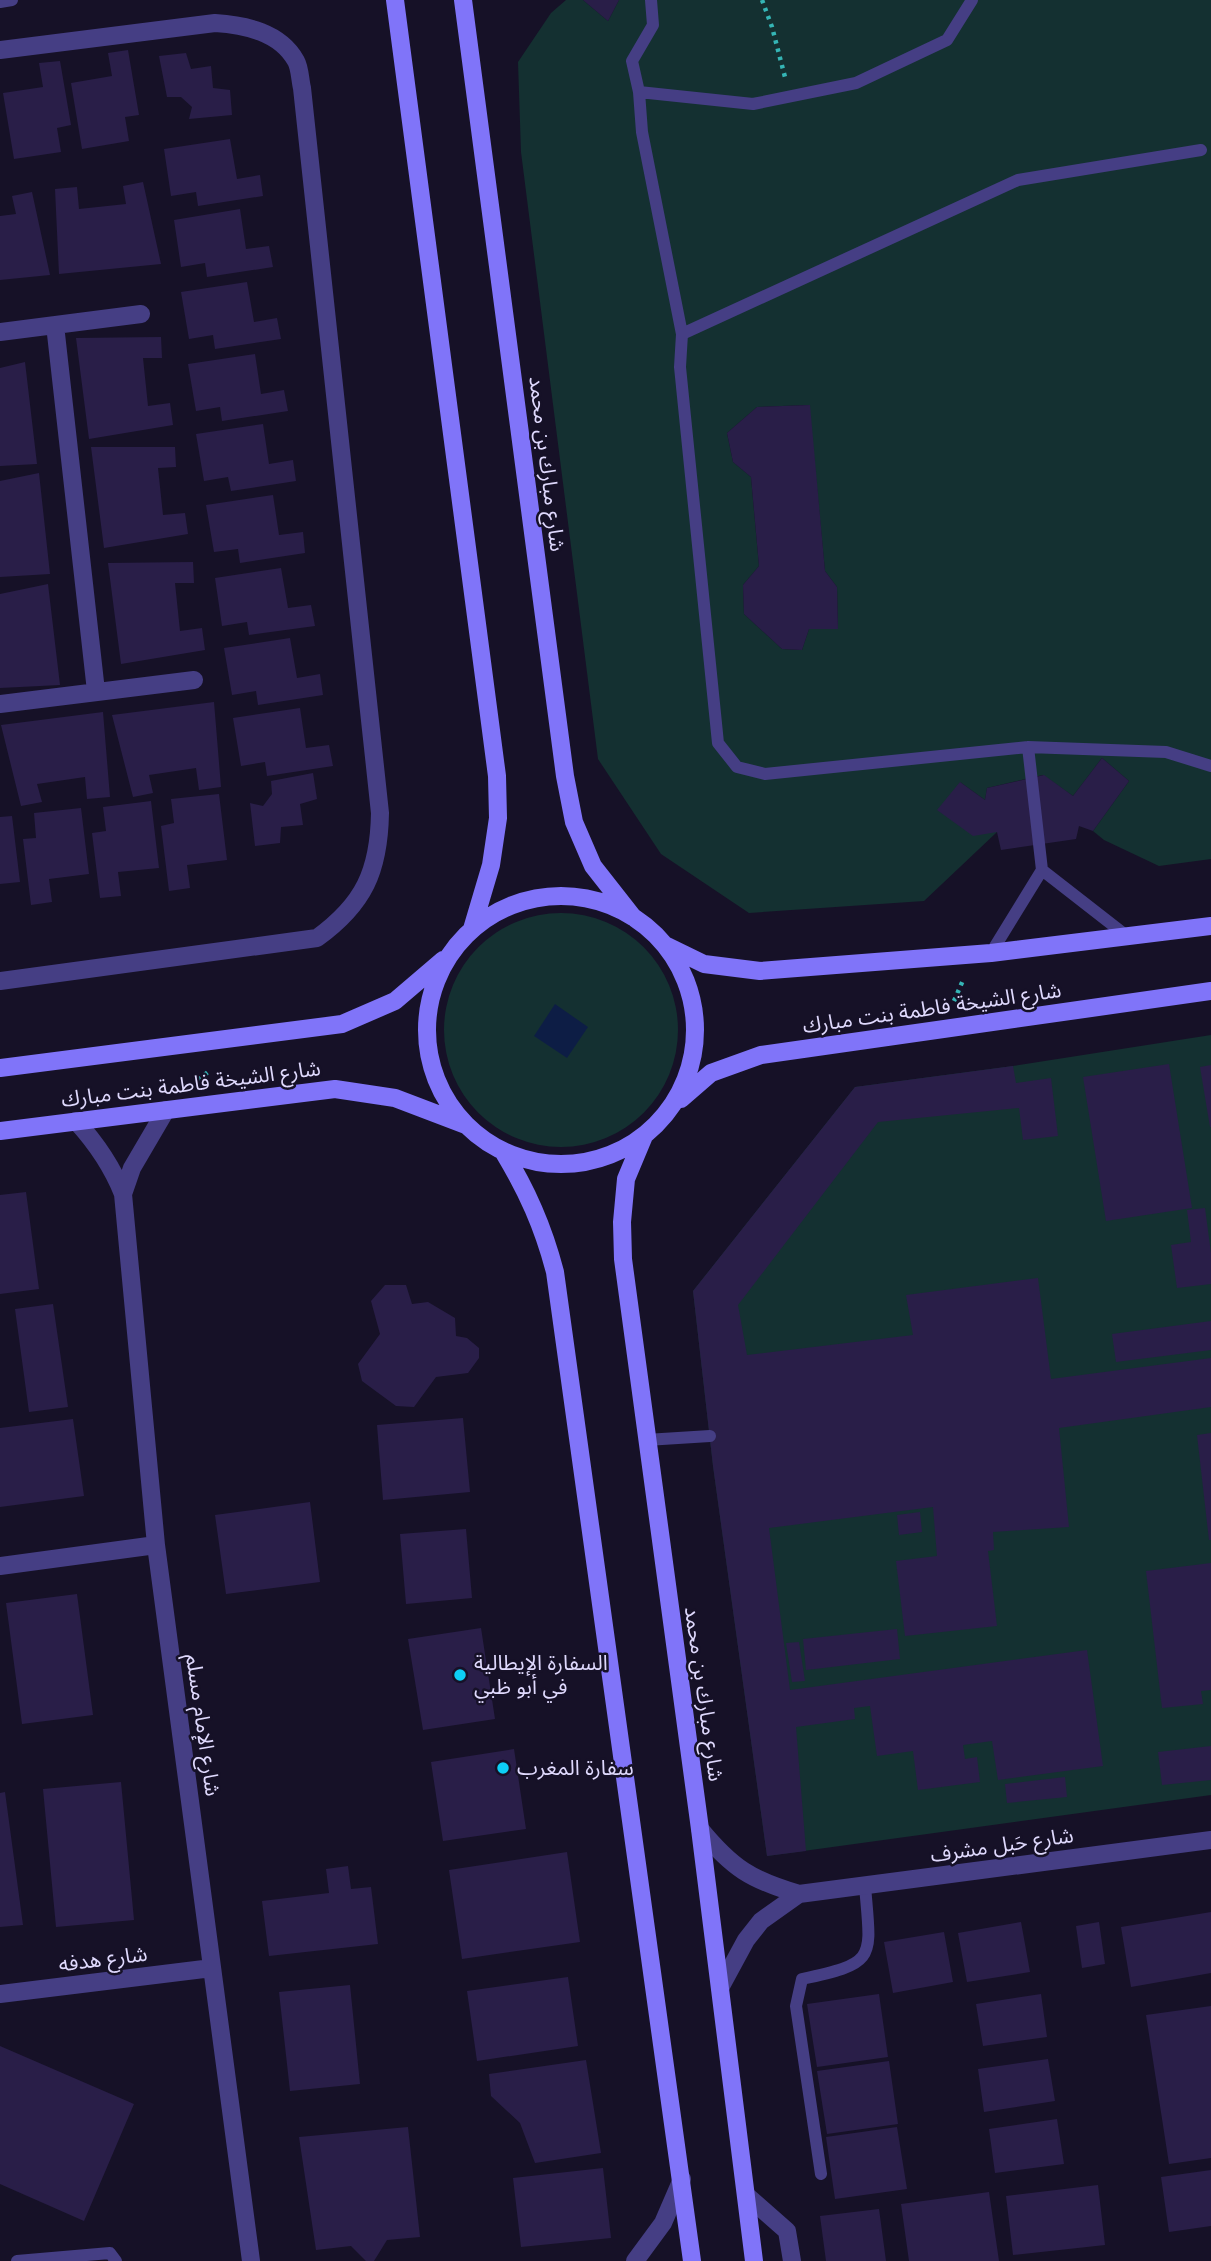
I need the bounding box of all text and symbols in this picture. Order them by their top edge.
street label: شارع مبارك بن محمد [521,375,572,553]
street label: شارع الشيخة فاطمة بنت مبارك [801,976,1063,1041]
street label: شارع الشيخة فاطمة بنت مبارك [60,1054,322,1115]
street label: شارع مبارك بن محمد [677,1605,730,1783]
place label: السفارة الإيطالية في أبو ظبي [474,1649,608,1703]
street label: شارع الإمام مسلم [177,1652,227,1798]
marker: السفارة الإيطالية في أبو ظبي [452,1667,468,1683]
place label: سفارة المغرب [517,1754,634,1782]
marker: سفارة المغرب [495,1760,511,1776]
street label: شارع حَبل مشرف [929,1821,1075,1870]
street label: شارع هدفه [57,1940,149,1979]

